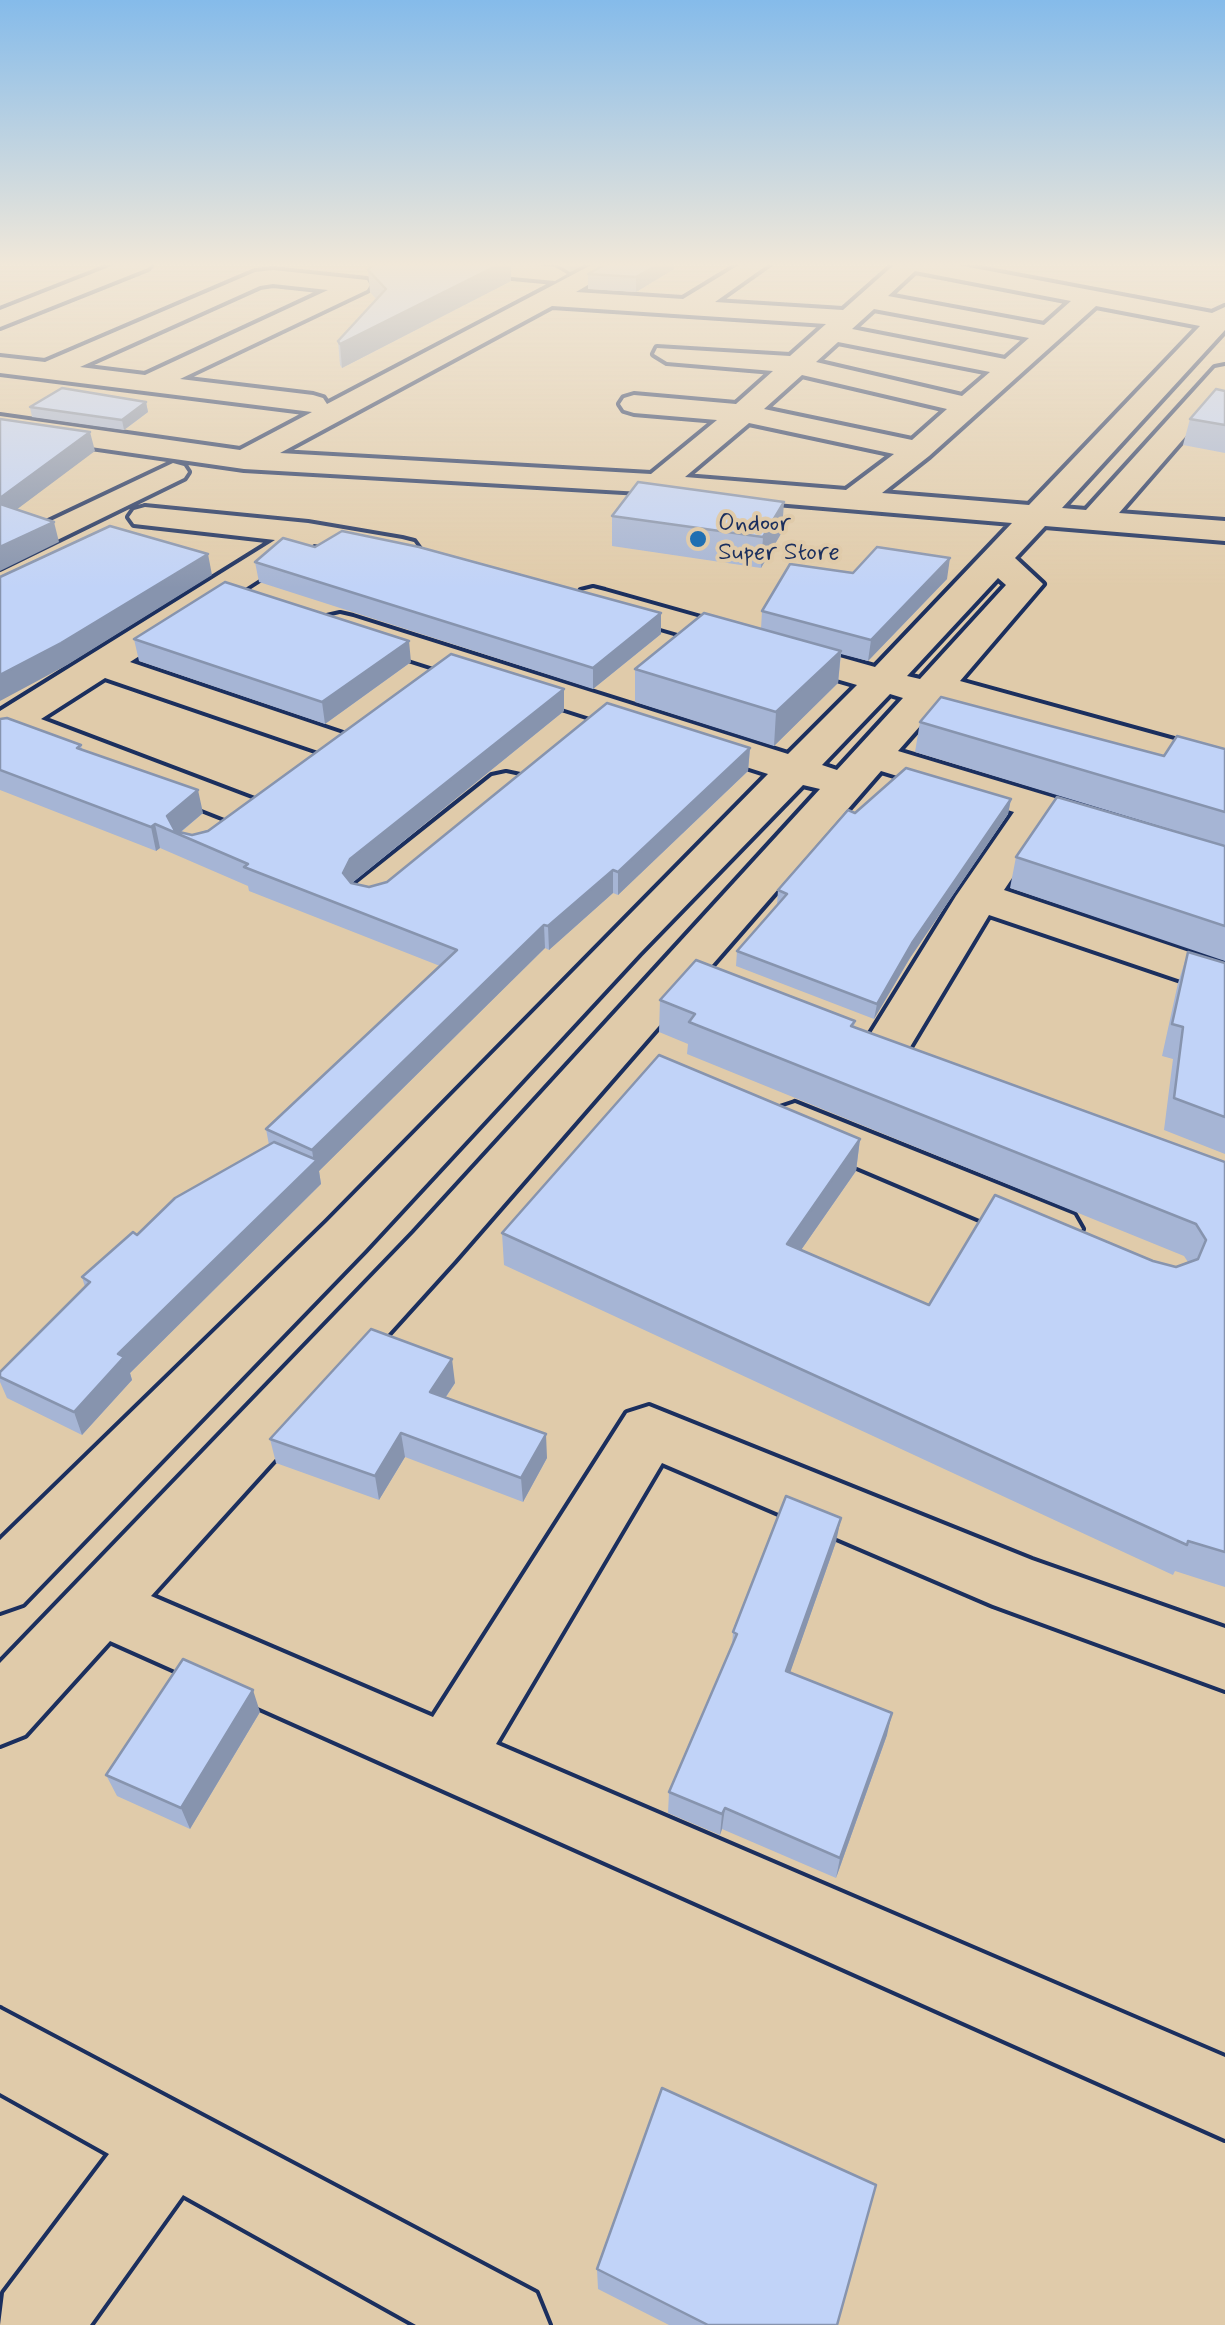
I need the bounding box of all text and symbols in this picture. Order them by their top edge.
place label: Ondoor Super Store [718,510,840,569]
marker: Ondoor Super Store [687,528,709,550]

